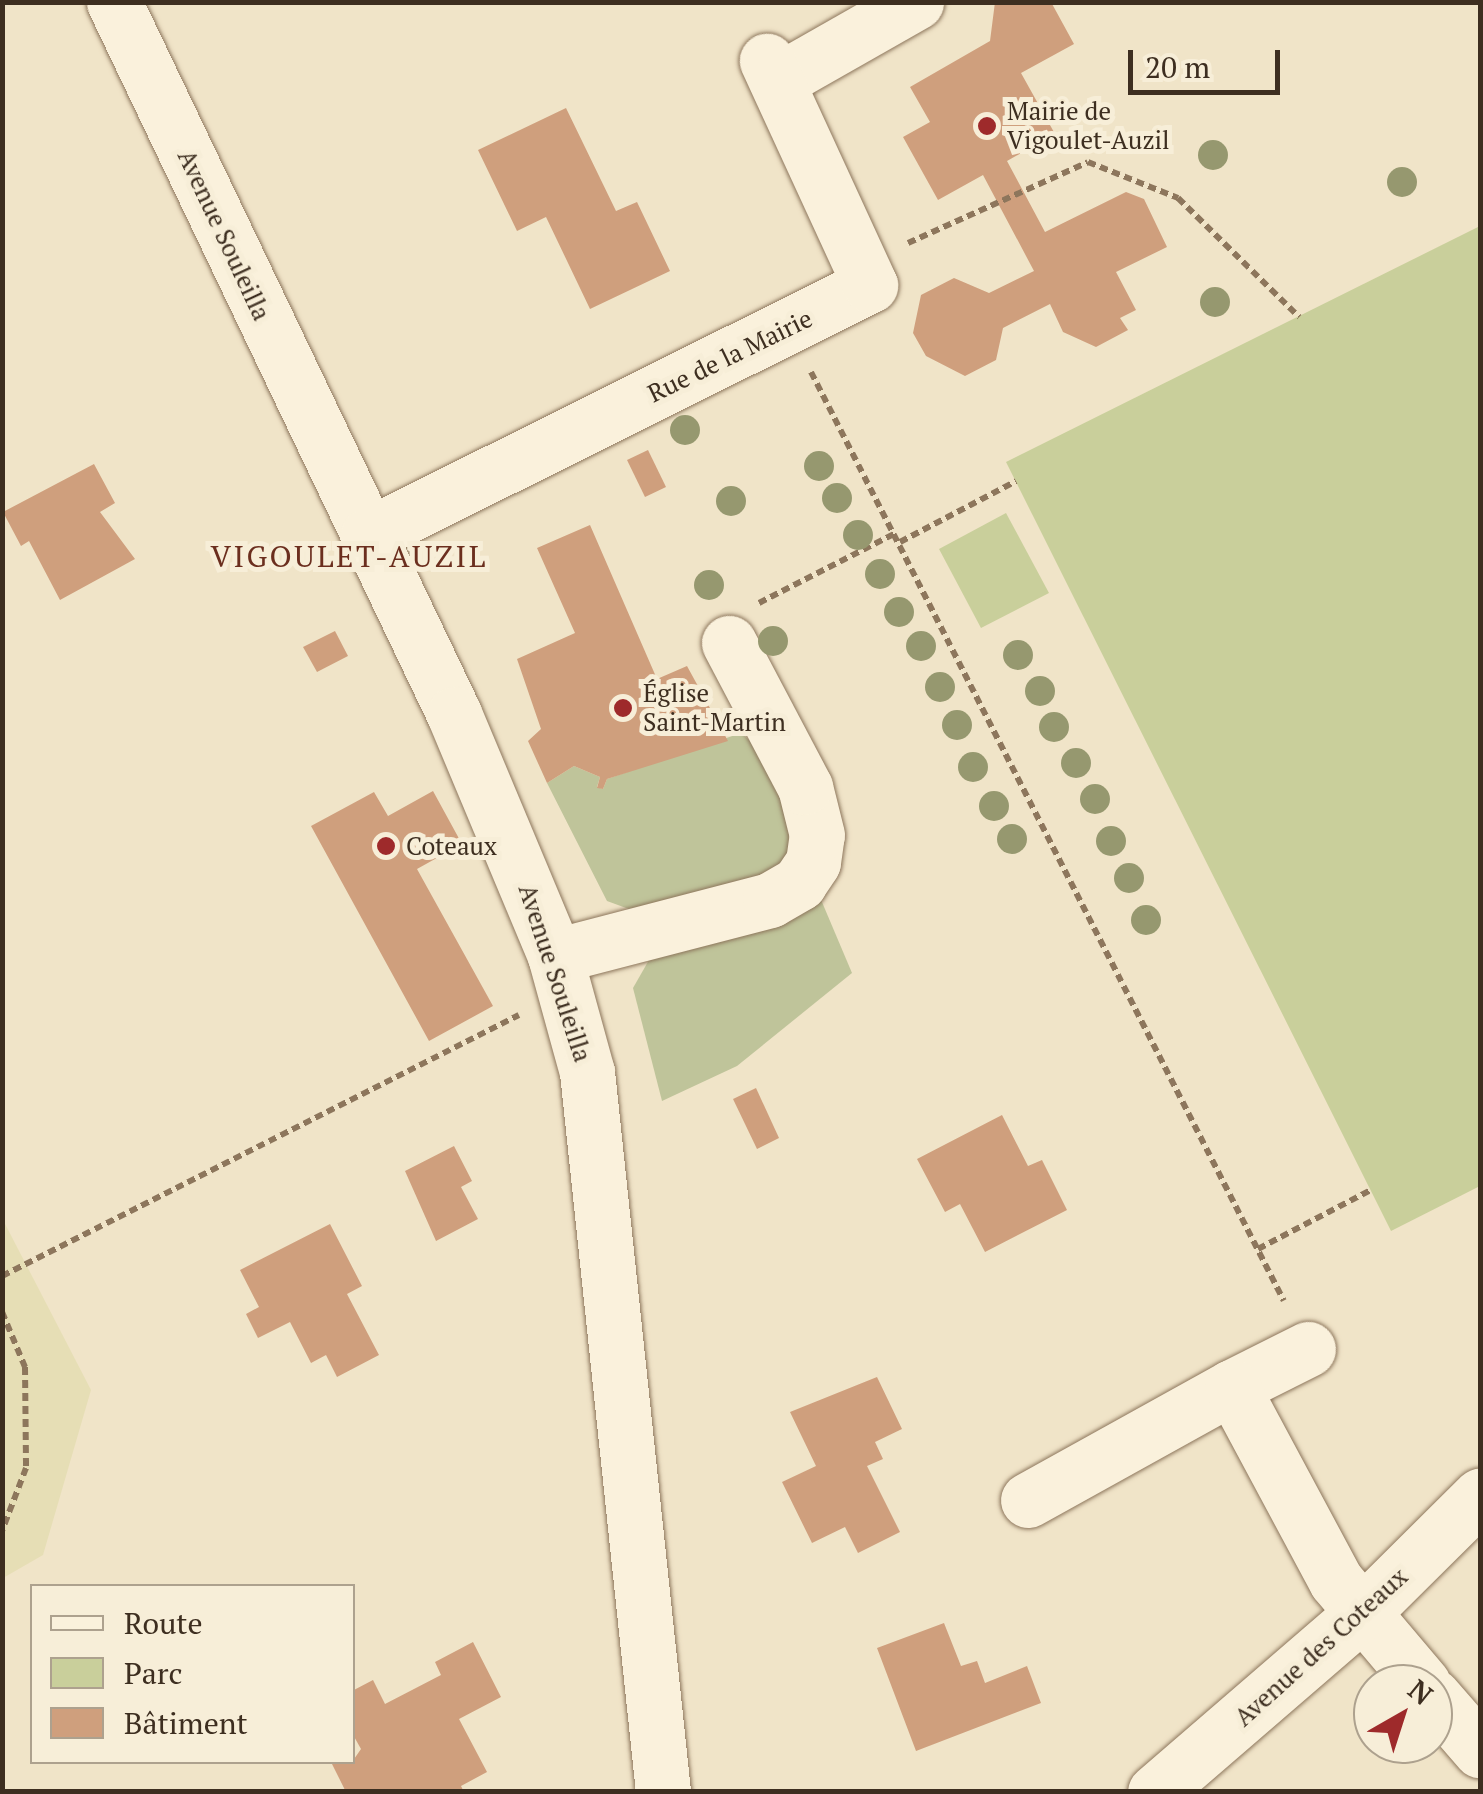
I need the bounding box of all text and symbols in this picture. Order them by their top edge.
scale bar [1133,30,1286,92]
text: 20 m [1145,47,1210,87]
place label: Mairie de Vigoulet-Auzil [1007,97,1170,156]
marker: Mairie de Vigoulet-Auzil [976,115,998,137]
street label: Avenue Souleilla [171,145,277,325]
street label: Rue de la Mairie [643,303,817,409]
district label: VIGOULET-AUZIL [210,538,488,574]
place label: Église Saint-Martin [643,679,786,738]
marker: Église Saint-Martin [612,697,634,719]
place label: Coteaux [406,831,497,861]
marker: Coteaux [375,835,397,857]
street label: Avenue Souleilla [512,880,598,1066]
street label: Avenue des Coteaux [1228,1562,1414,1732]
legend [30,1584,355,1764]
text: Route [124,1603,203,1643]
text: Parc [124,1653,183,1693]
north arrow [1353,1664,1453,1764]
text: N [1401,1671,1441,1713]
text: Bâtiment [124,1703,248,1743]

